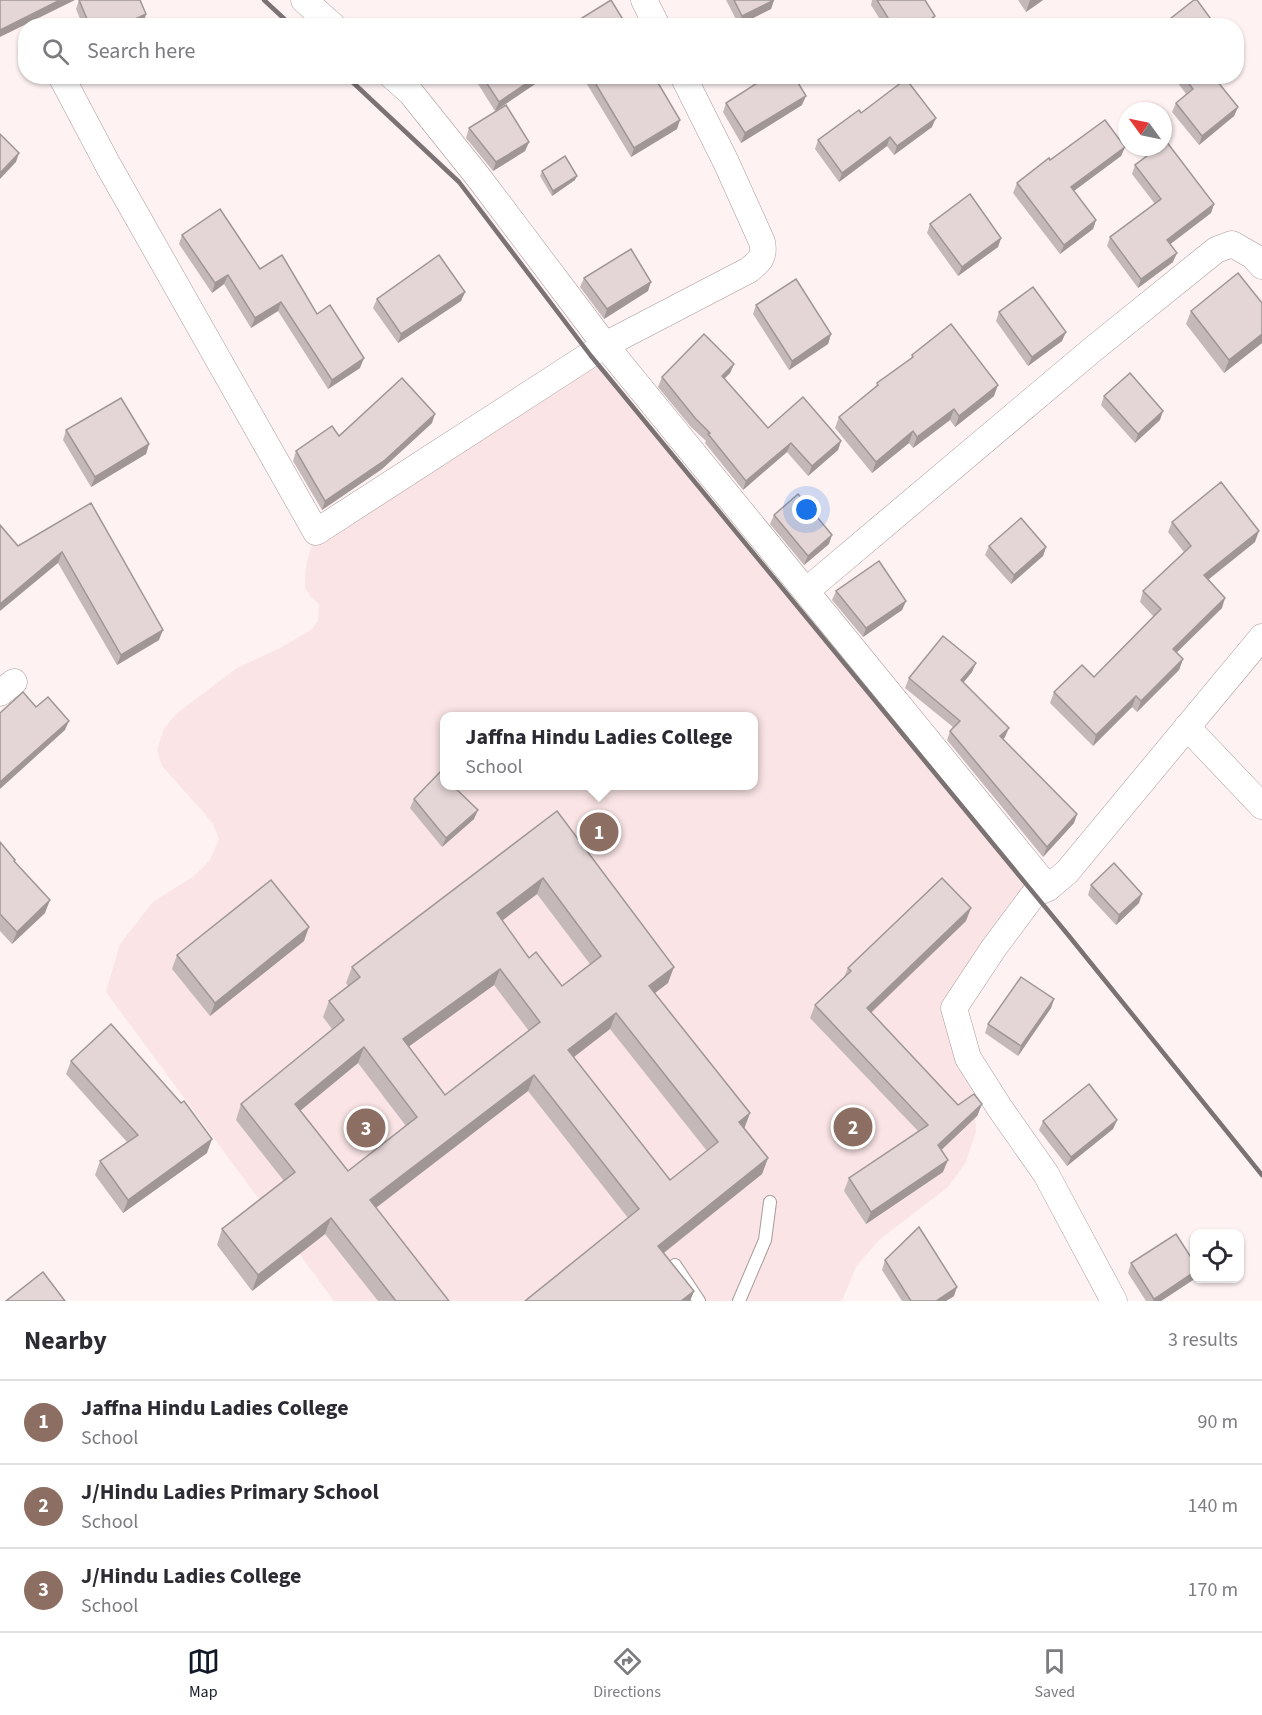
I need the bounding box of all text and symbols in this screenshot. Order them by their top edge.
search box [18,18,1244,84]
icon: search [39,35,72,68]
text: Search here [87,35,195,67]
north arrow [1118,102,1172,156]
your location [792,495,821,524]
popup [440,712,758,790]
text: Jaffna Hindu Ladies College [465,721,733,753]
text: School [465,753,523,781]
pin: 1 [580,810,618,854]
pin: 2 [834,1104,872,1150]
pin: 3 [346,1106,386,1150]
map controls [1190,1229,1244,1283]
button: locate [1190,1229,1244,1283]
text: Nearby [24,1322,107,1359]
text: 3 results [1168,1326,1238,1354]
text: Jaffna Hindu Ladies College [81,1392,349,1424]
text: 1 [38,1408,49,1436]
text: 90 m [1198,1408,1238,1436]
text: School [81,1424,138,1452]
text: J/Hindu Ladies Primary School [81,1476,379,1508]
text: 2 [38,1492,49,1520]
text: 140 m [1188,1492,1238,1520]
text: School [81,1508,138,1536]
text: J/Hindu Ladies College [81,1560,301,1592]
text: 3 [38,1576,49,1604]
text: 170 m [1188,1576,1238,1604]
text: School [81,1592,138,1620]
tab: Map [187,1645,220,1703]
tab: Directions [593,1645,661,1703]
tab: Saved [1034,1645,1075,1703]

